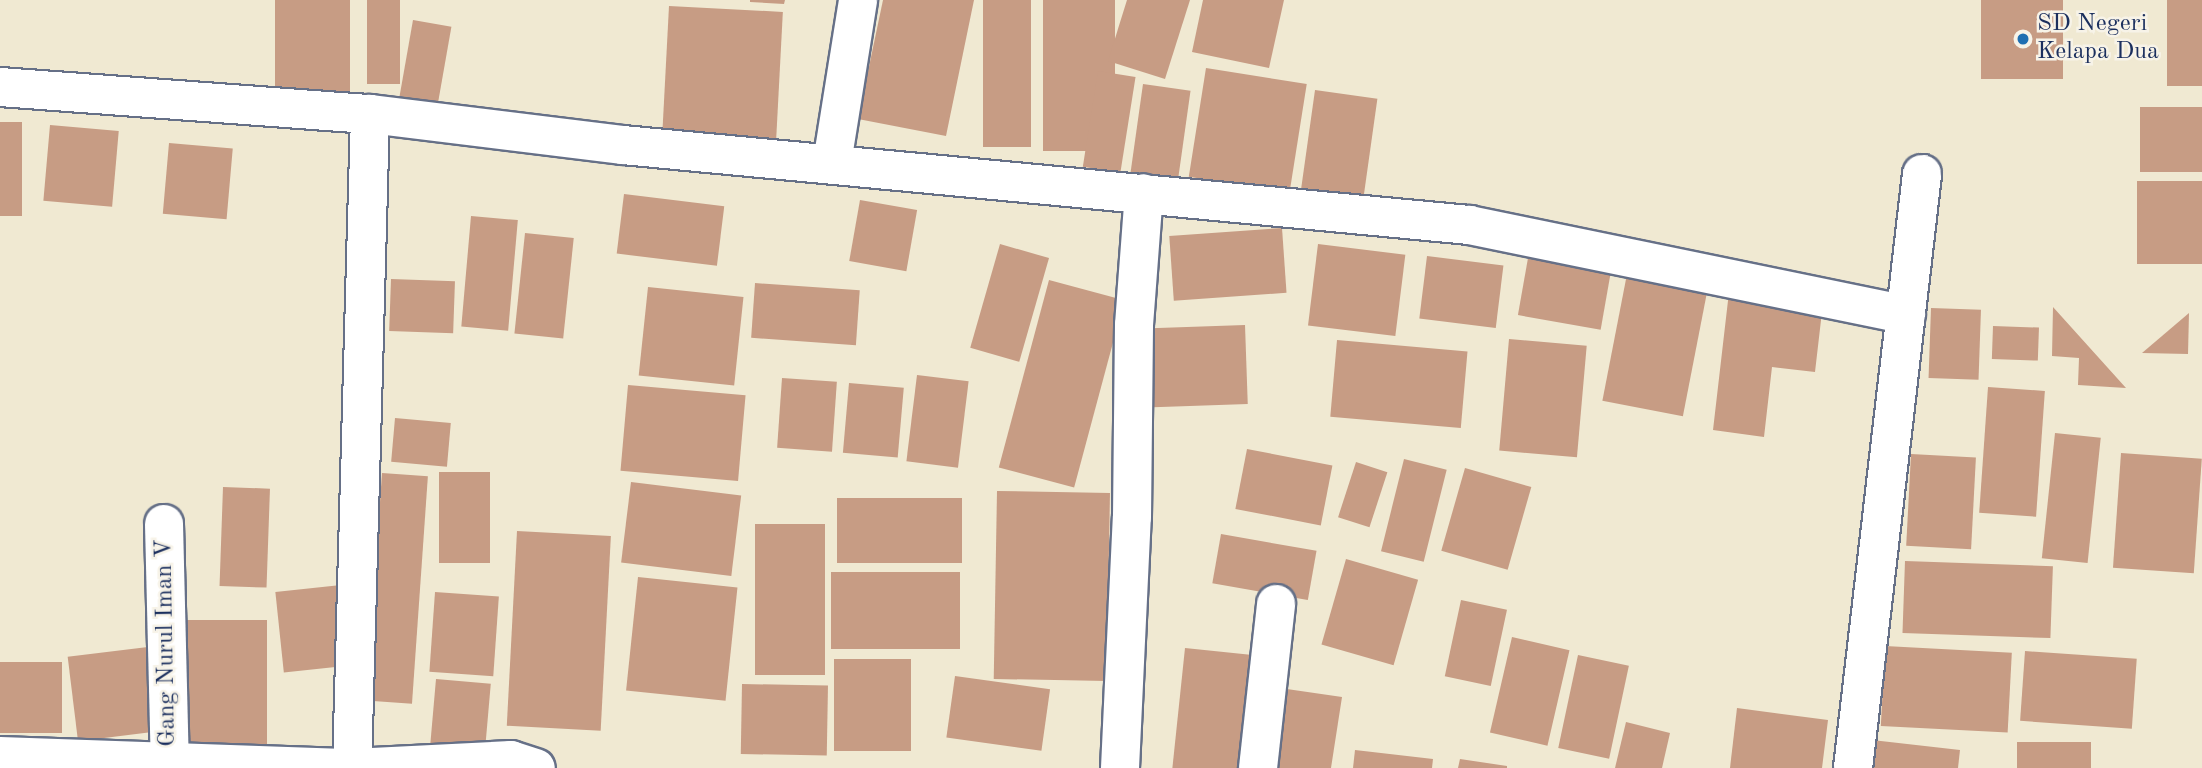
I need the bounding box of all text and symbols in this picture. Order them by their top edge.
place label: SD Negeri Kelapa Dua [2037,11,2159,67]
marker: SD Negeri Kelapa Dua [2015,31,2031,47]
street label: Gang Nurul Iman V [151,539,183,747]

